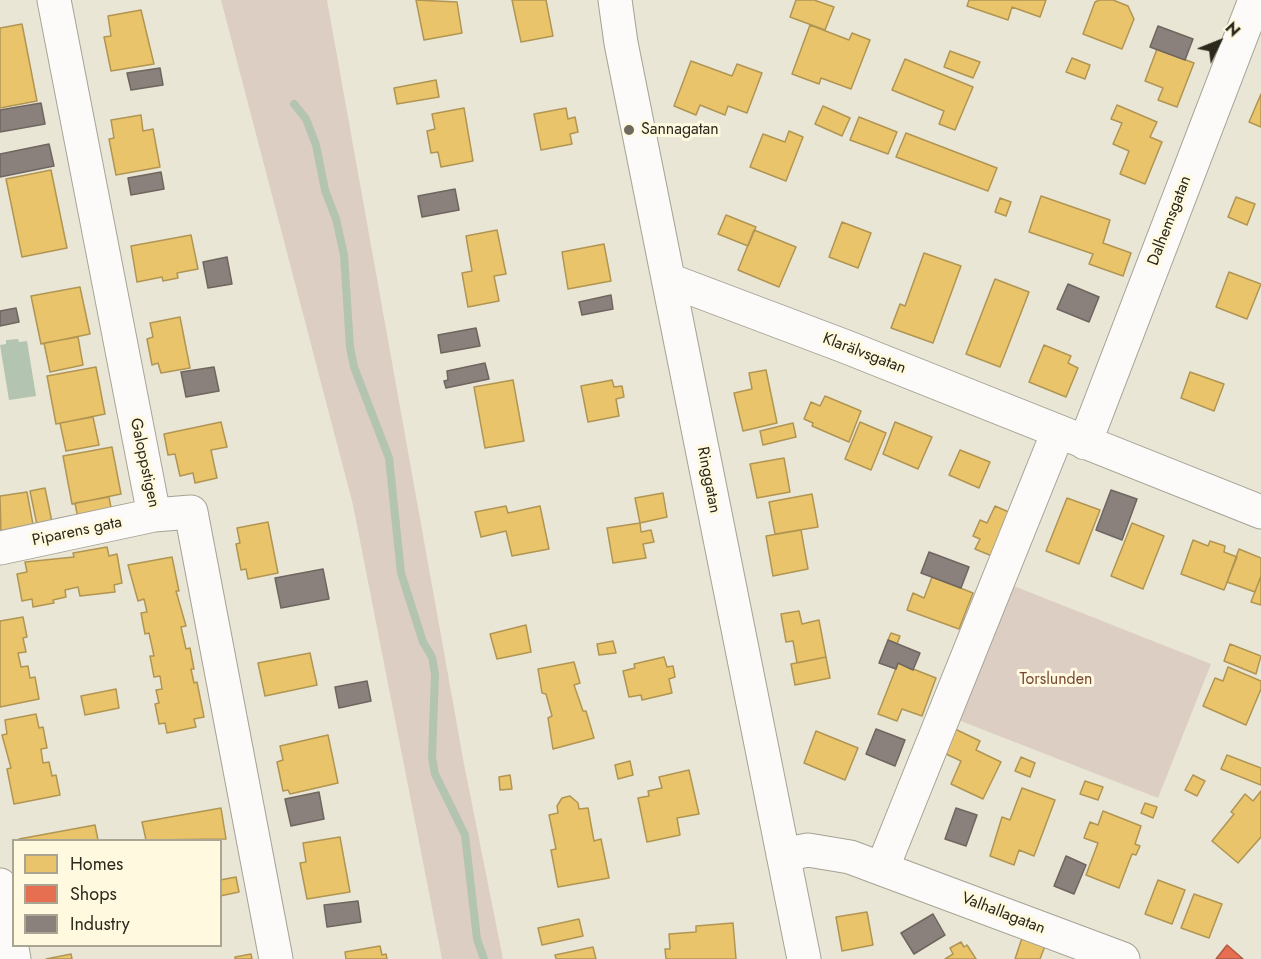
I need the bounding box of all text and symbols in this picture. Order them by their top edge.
north arrow [1189,12,1249,72]
text: N [1220,17,1245,42]
place label: Sannagatan [641,120,719,140]
marker: Sannagatan [622,123,636,137]
street label: Dalhemsgatan [1144,173,1196,269]
street label: Klarälvsgatan [820,329,908,379]
street label: Galoppstigen [125,417,163,509]
street label: Ringgatan [692,445,724,515]
street label: Piparens gata [30,513,124,551]
park label: Torslunden [1020,670,1092,690]
legend [12,839,222,947]
text: Homes [70,851,123,877]
text: Shops [70,881,117,907]
street label: Valhallagatan [958,889,1048,939]
text: Industry [70,911,130,937]

